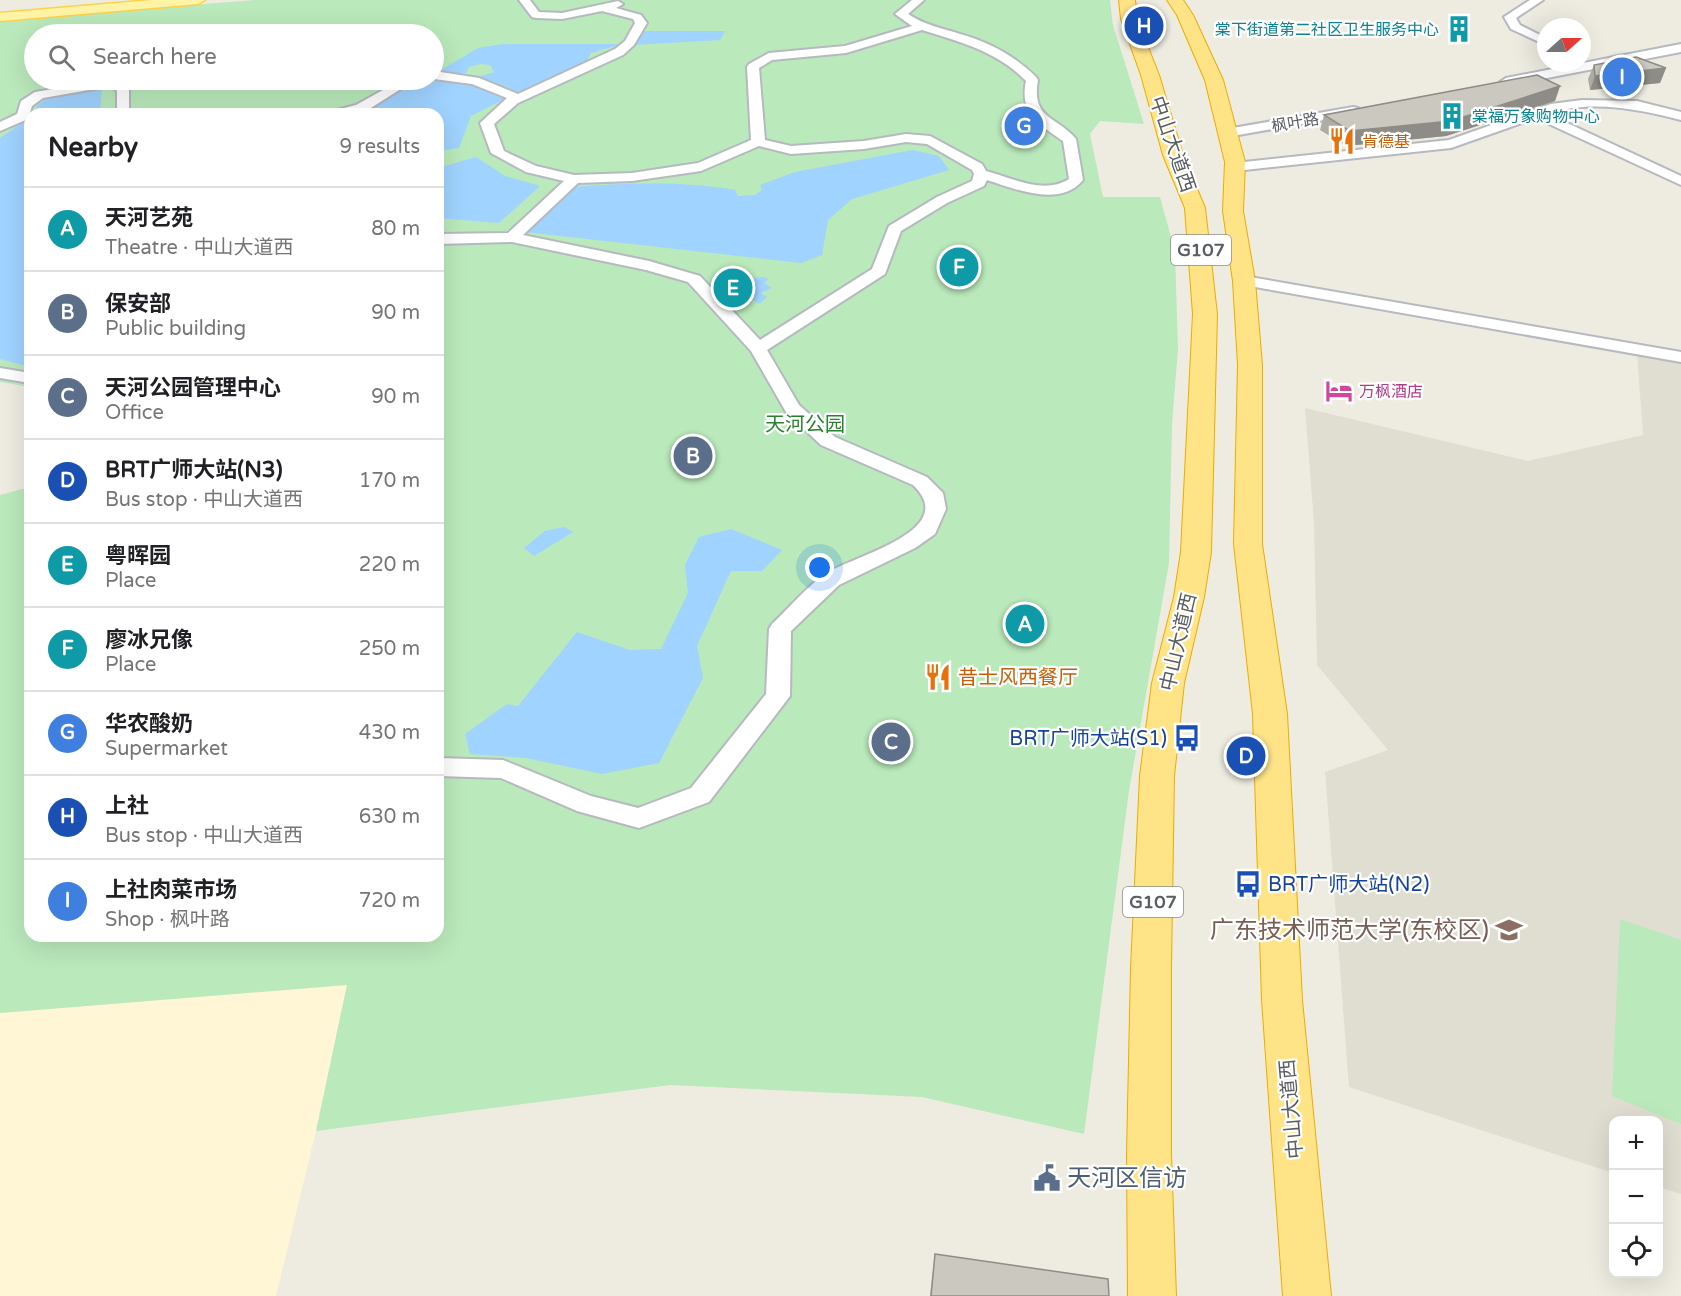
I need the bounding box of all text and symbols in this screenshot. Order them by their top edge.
pin: H [1124,3,1164,48]
building icon: 棠下街道第二社区卫生服务中心 [1444,14,1474,44]
north arrow [1537,18,1591,72]
place label: 棠下街道第二社区卫生服务中心 [1215,20,1439,40]
search box [24,24,444,90]
icon: search [45,41,78,74]
text: Search here [93,44,217,70]
pin: I [1602,54,1642,100]
street label: 中山大道西 [1144,93,1200,196]
building icon: 棠福万象购物中心 [1437,101,1467,131]
pin: G [1004,104,1044,148]
place label: 棠福万象购物中心 [1472,107,1600,127]
street label: 枫叶路 [1270,109,1321,137]
restaurant icon: 肯德基 [1327,126,1357,156]
text: Nearby [48,132,138,163]
place label: 肯德基 [1362,132,1410,152]
text: 9 results [340,135,420,159]
text: 天河艺苑 [105,205,193,231]
text: A [60,217,75,241]
text: 80 m [371,217,420,241]
road number: G107 [1171,235,1231,265]
text: Theatre · 中山大道西 [105,236,293,260]
pin: F [940,244,978,290]
pin: E [714,266,752,310]
text: 保安部 [105,291,171,317]
text: B [61,301,74,325]
text: 90 m [371,301,420,325]
text: Public building [105,317,246,341]
text: 天河公园管理中心 [105,375,281,401]
hotel icon: 万枫酒店 [1324,376,1354,406]
place label: 万枫酒店 [1359,382,1423,402]
text: C [61,385,74,409]
text: 90 m [371,385,420,409]
text: Office [105,401,164,425]
park label: 天河公园 [765,413,845,437]
pin: B [674,434,712,478]
text: BRT广师大站(N3) [105,457,283,483]
text: D [60,469,75,493]
text: 170 m [359,469,420,493]
text: Bus stop · 中山大道西 [105,488,303,512]
text: 粤晖园 [105,543,171,569]
text: E [61,553,74,577]
text: 220 m [359,553,420,577]
your location [805,553,834,582]
text: Place [105,569,156,593]
street label: 中山大道西 [1156,591,1202,694]
pin: A [1006,602,1044,646]
text: 廖冰兄像 [105,627,193,653]
text: F [61,637,74,661]
text: 250 m [359,637,420,661]
text: Place [105,653,156,677]
restaurant icon: 昔士风西餐厅 [923,662,953,692]
place label: 昔士风西餐厅 [958,666,1078,690]
text: 华农酸奶 [105,711,193,737]
pin: C [872,720,910,764]
text: G [60,721,75,745]
text: 430 m [359,721,420,745]
bus stop icon: BRT广师大站(S1) [1172,723,1202,753]
place label: BRT广师大站(S1) [1009,727,1167,751]
pin: D [1226,734,1266,778]
text: Supermarket [105,737,228,761]
text: 上社 [105,793,149,819]
text: H [60,805,75,829]
text: 630 m [359,805,420,829]
text: Bus stop · 中山大道西 [105,824,303,848]
bus stop icon: BRT广师大站(N2) [1233,869,1263,899]
place label: BRT广师大站(N2) [1268,873,1429,897]
text: 上社肉菜市场 [105,877,237,903]
road number: G107 [1123,887,1183,917]
text: I [65,889,70,913]
text: 720 m [359,889,420,913]
text: Shop · 枫叶路 [105,908,230,932]
school or university icon: 广东技术师范大学(东校区) [1494,915,1524,945]
place label: 广东技术师范大学(东校区) [1210,916,1489,945]
street label: 中山大道西 [1276,1058,1308,1160]
map controls [1609,1116,1663,1278]
button: + [1609,1116,1663,1170]
public building icon: 天河区信访 [1032,1163,1062,1193]
place label: 天河区信访 [1067,1164,1187,1193]
button: − [1609,1170,1663,1224]
button: locate [1609,1224,1663,1278]

